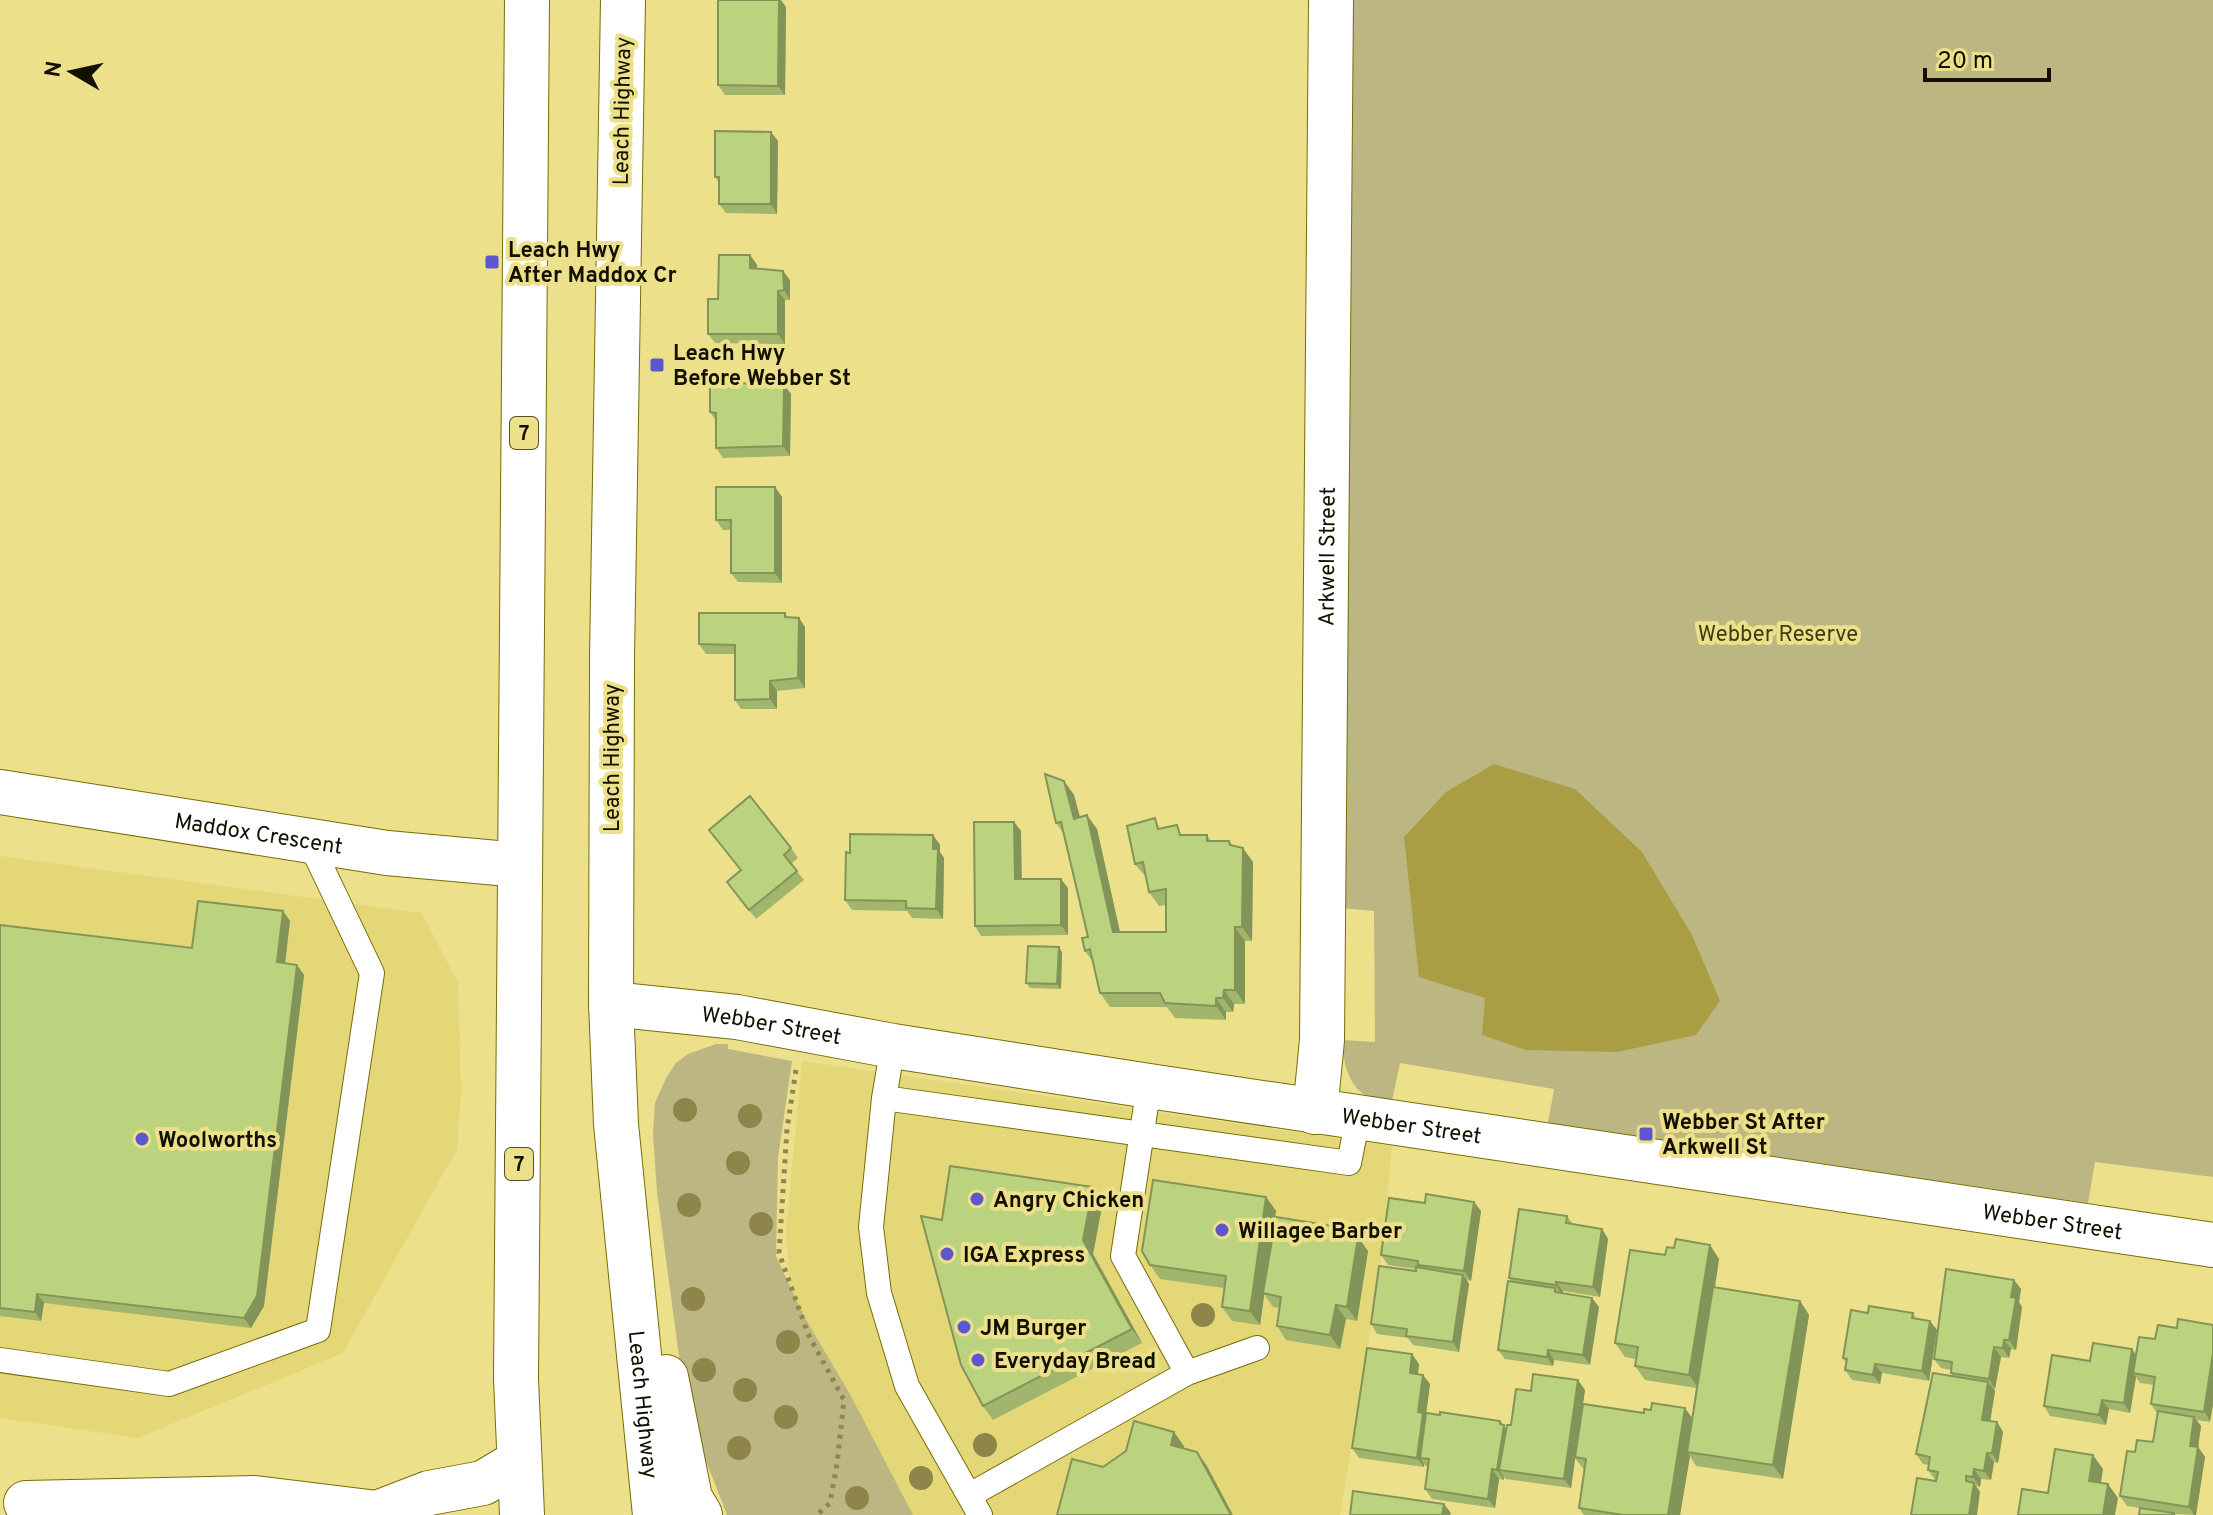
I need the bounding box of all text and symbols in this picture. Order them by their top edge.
north arrow [32,32,112,112]
scale bar [1925,32,2049,82]
street label: Leach Highway [609,36,638,186]
text: 20 m [1937,47,1993,77]
text: N [40,59,69,79]
place label: Leach Hwy After Maddox Cr [508,238,677,290]
marker: Leach Hwy After Maddox Cr [483,253,501,271]
place label: Leach Hwy Before Webber St [673,341,851,393]
marker: Leach Hwy Before Webber St [648,356,666,374]
road number: 7 [510,417,538,449]
street label: Arkwell Street [1315,487,1343,626]
park label: Webber Reserve [1698,622,1858,649]
street label: Leach Highway [600,684,627,832]
street label: Maddox Crescent [173,809,344,862]
street label: Webber Street [700,1002,843,1052]
street label: Webber Street [1339,1104,1483,1152]
place label: Webber St After Arkwell St [1662,1110,1825,1162]
marker: Webber St After Arkwell St [1637,1125,1655,1143]
place label: Woolworths [158,1128,277,1155]
marker: Woolworths [133,1130,151,1148]
road number: 7 [505,1148,533,1180]
place label: Angry Chicken [993,1188,1144,1215]
marker: Angry Chicken [968,1190,986,1208]
street label: Webber Street [1980,1200,2124,1247]
place label: Willagee Barber [1238,1219,1402,1246]
marker: Willagee Barber [1213,1221,1231,1239]
place label: IGA Express [963,1243,1085,1270]
marker: IGA Express [938,1245,956,1263]
place label: JM Burger [980,1316,1086,1343]
marker: JM Burger [955,1318,973,1336]
street label: Leach Highway [621,1329,662,1480]
place label: Everyday Bread [994,1349,1156,1376]
marker: Everyday Bread [969,1351,987,1369]

